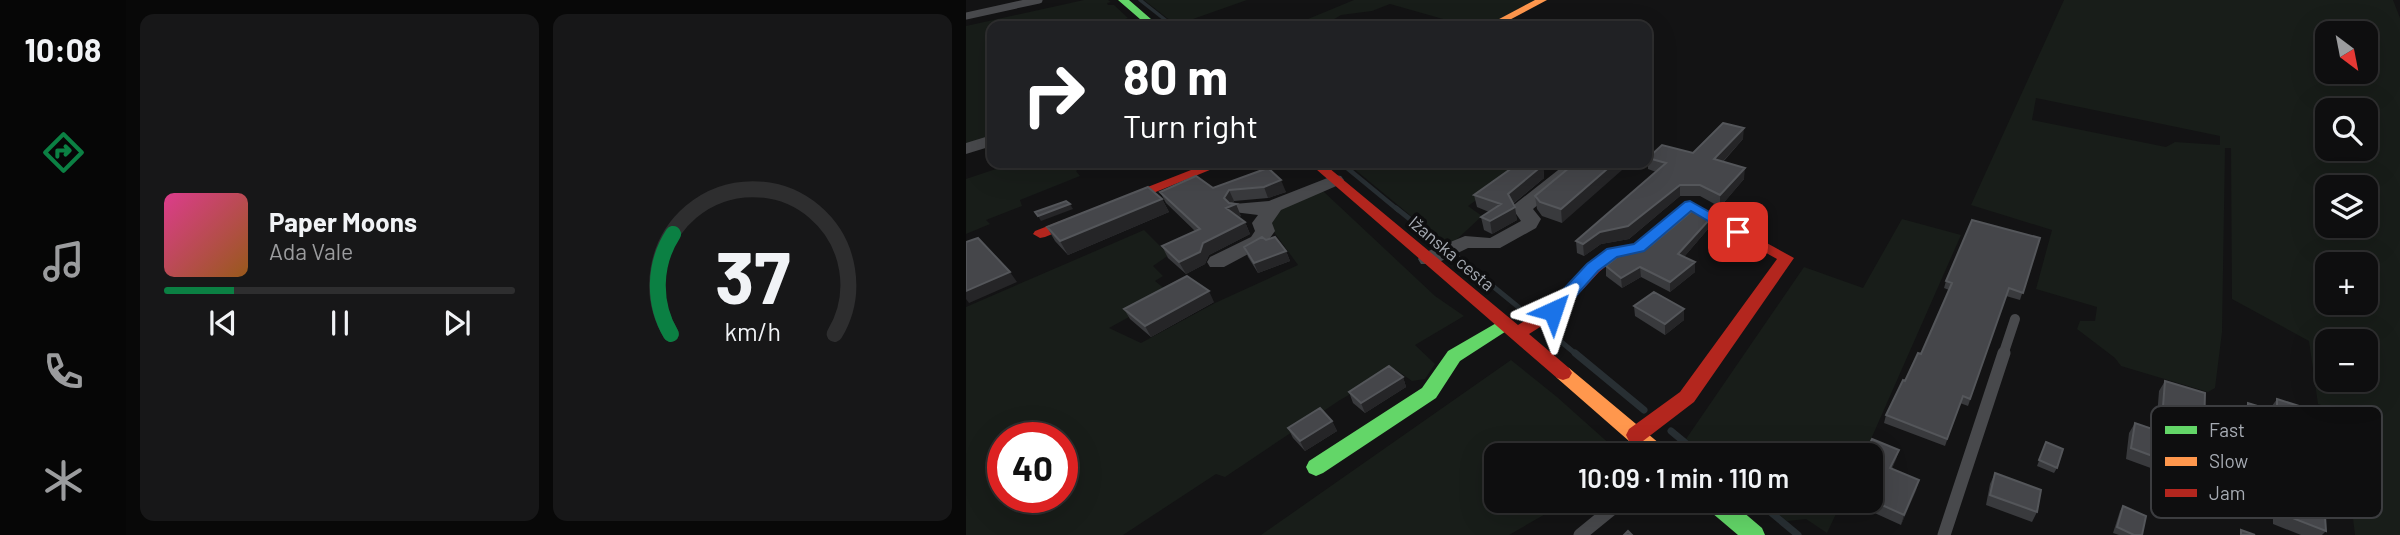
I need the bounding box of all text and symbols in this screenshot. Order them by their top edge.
north arrow [2315,21,2378,84]
map controls [2315,21,2378,392]
text: 10:08 [25,30,101,68]
text: 80 m [1123,46,1228,105]
icon: right [1008,49,1099,140]
button: search [2315,98,2378,161]
text: Turn right [1123,106,1258,144]
icon: directions [39,128,88,177]
button: layers [2315,175,2378,238]
pin [1708,202,1768,262]
text: Paper Moons [269,206,417,237]
street label: Ižanska cesta [1405,211,1499,295]
icon: arrive [1719,213,1757,251]
text: 37 [715,231,790,319]
icon: music [39,237,88,286]
text: Ada Vale [269,237,353,265]
button: + [2315,252,2378,315]
position arrow [1516,274,1590,348]
icon: previous [204,304,242,342]
icon: pause [321,304,359,342]
icon: next [438,304,476,342]
text: km/h [724,315,781,345]
button: − [2315,329,2378,392]
icon: phone [39,347,88,396]
legend [2151,406,2382,518]
text: Fast [2209,418,2245,441]
speed limit sign: 40 [987,422,1078,513]
text: Slow [2209,449,2248,472]
icon: climate [39,456,88,505]
text: 10:09 · 1 min · 110 m [1578,462,1789,493]
text: Jam [2209,481,2245,504]

